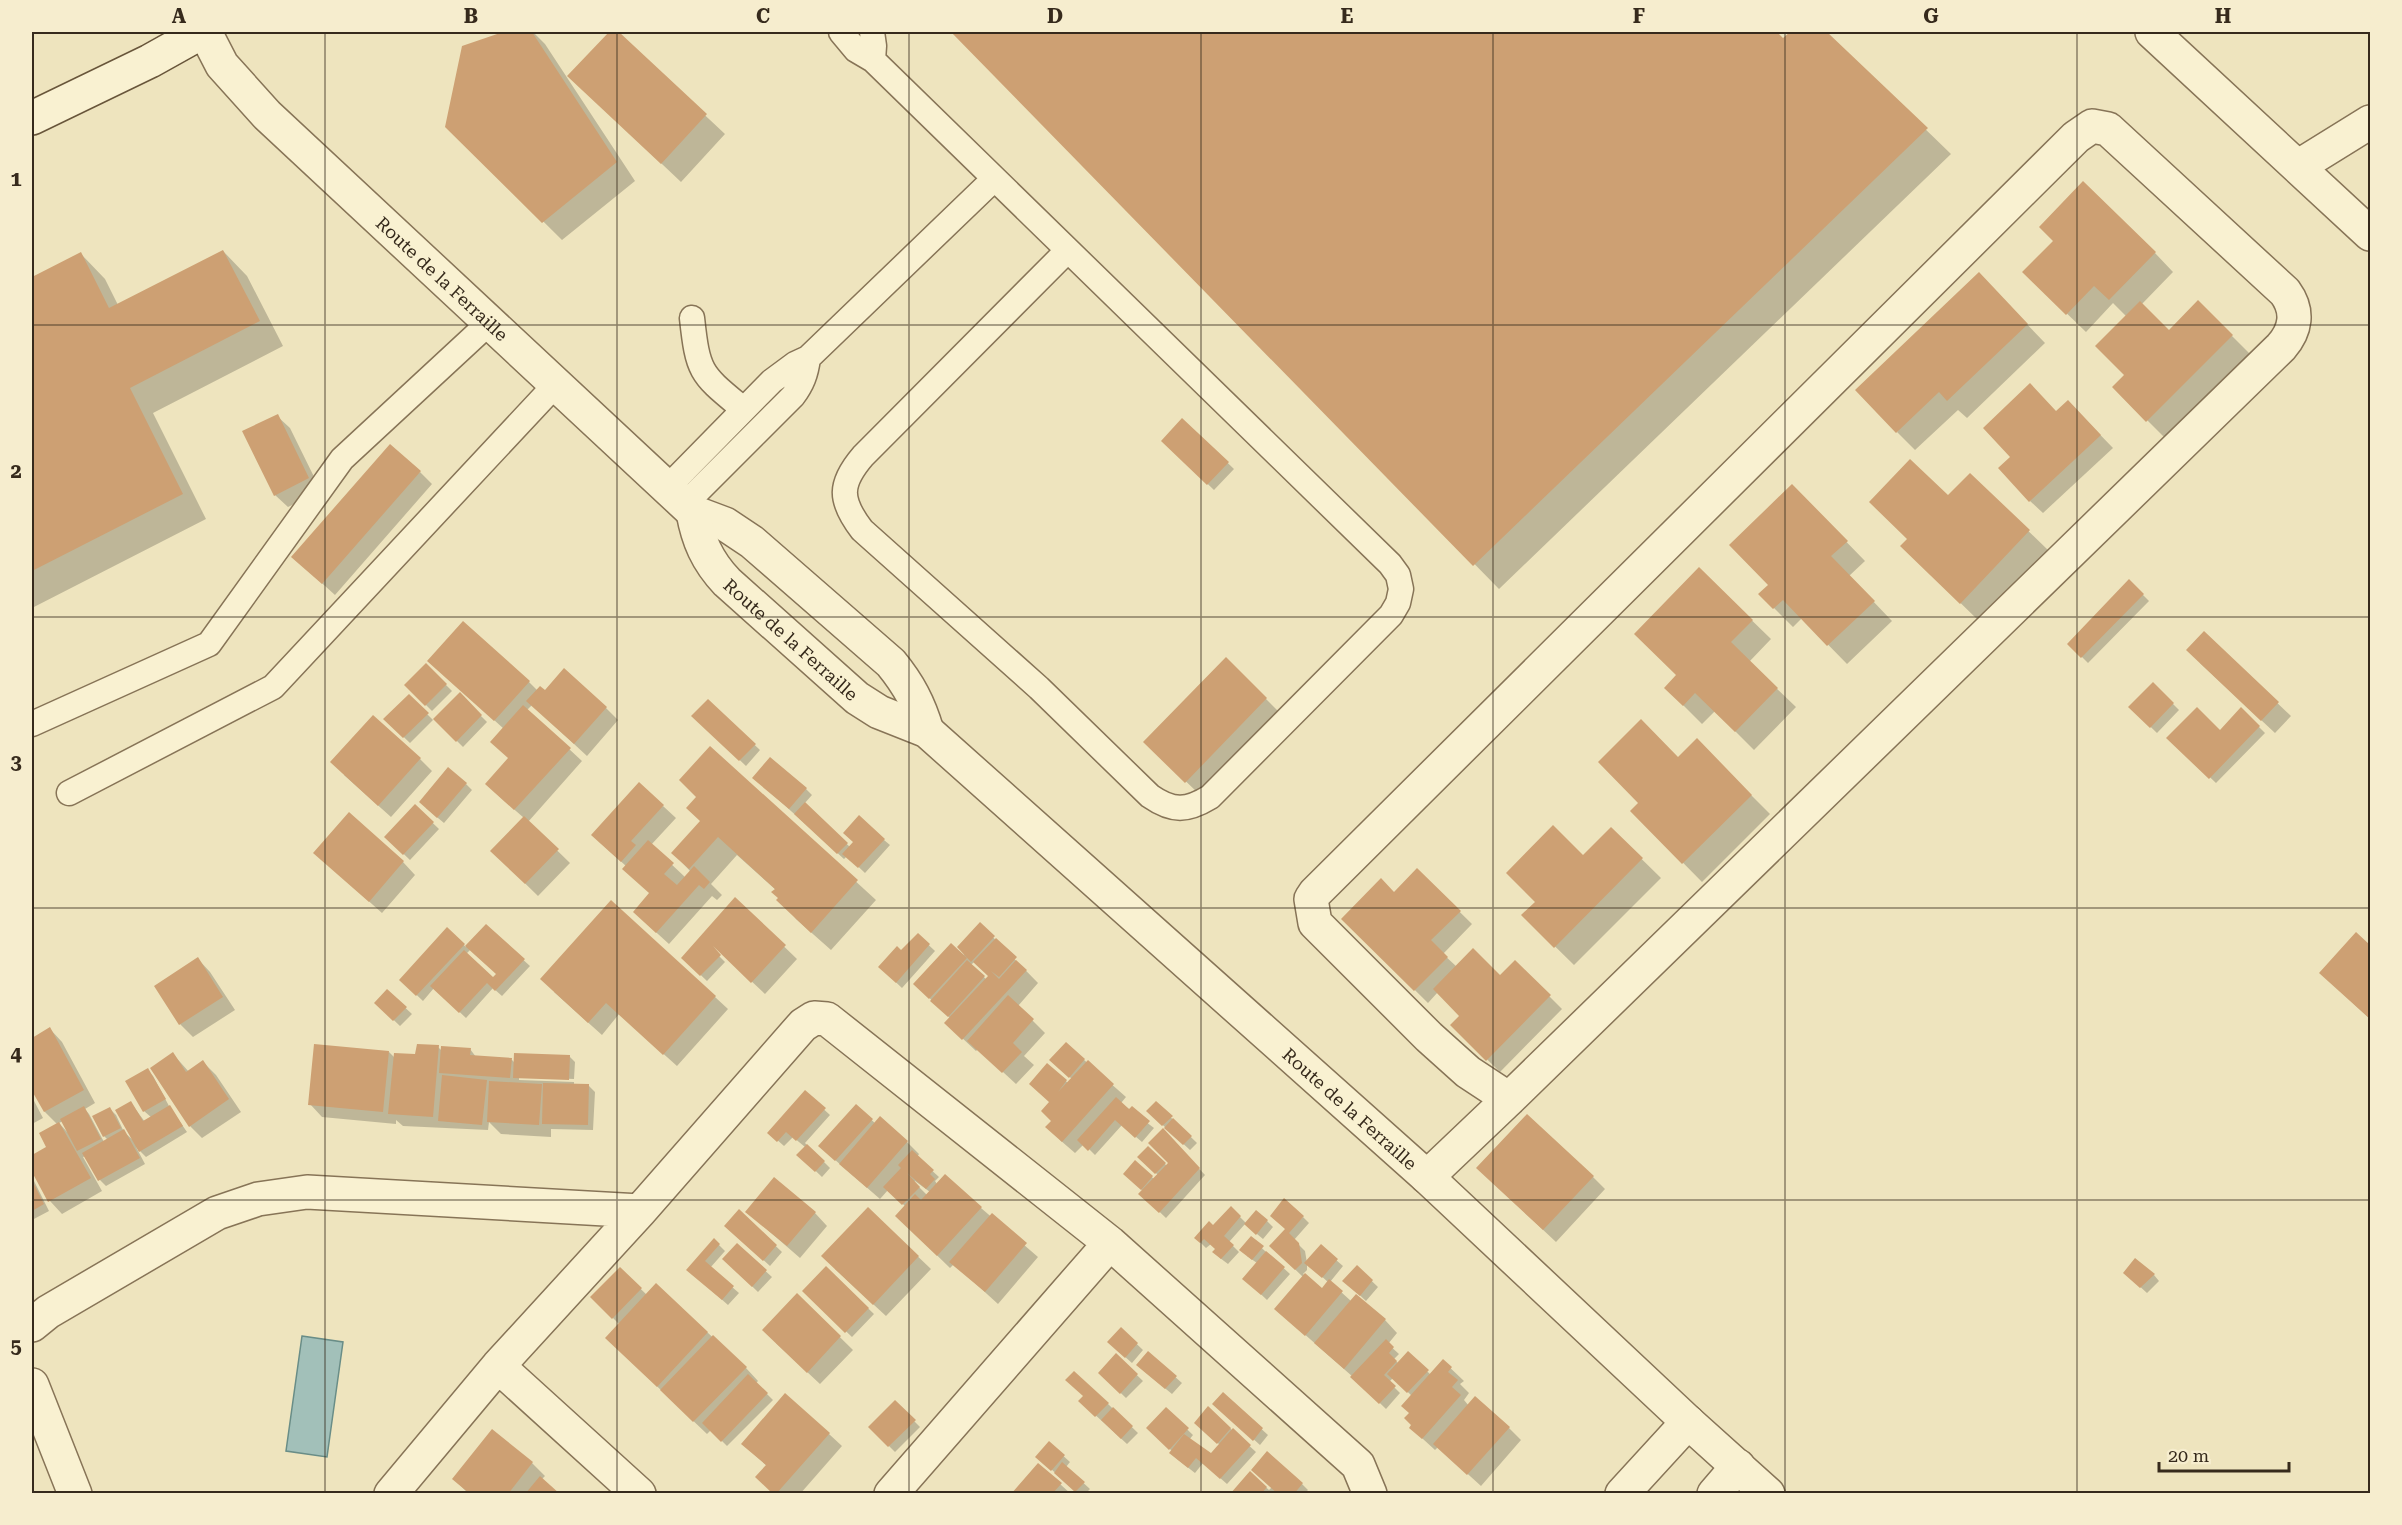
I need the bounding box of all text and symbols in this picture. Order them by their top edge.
text: A [172,4,187,28]
text: B [464,4,478,28]
text: C [756,4,770,28]
text: D [1047,4,1063,28]
text: E [1341,4,1354,28]
text: F [1633,4,1645,28]
text: G [1923,4,1939,28]
text: H [2215,4,2231,28]
text: 1 [10,167,22,191]
street label: Route de la Ferraille [372,212,513,345]
text: 2 [10,459,22,483]
street label: Route de la Ferraille [720,574,863,705]
text: 3 [10,750,22,774]
text: 4 [10,1042,22,1066]
street label: Route de la Ferraille [1279,1043,1422,1174]
text: 5 [10,1334,22,1358]
scale bar [2159,1435,2290,1473]
text: 20 m [2168,1445,2209,1466]

